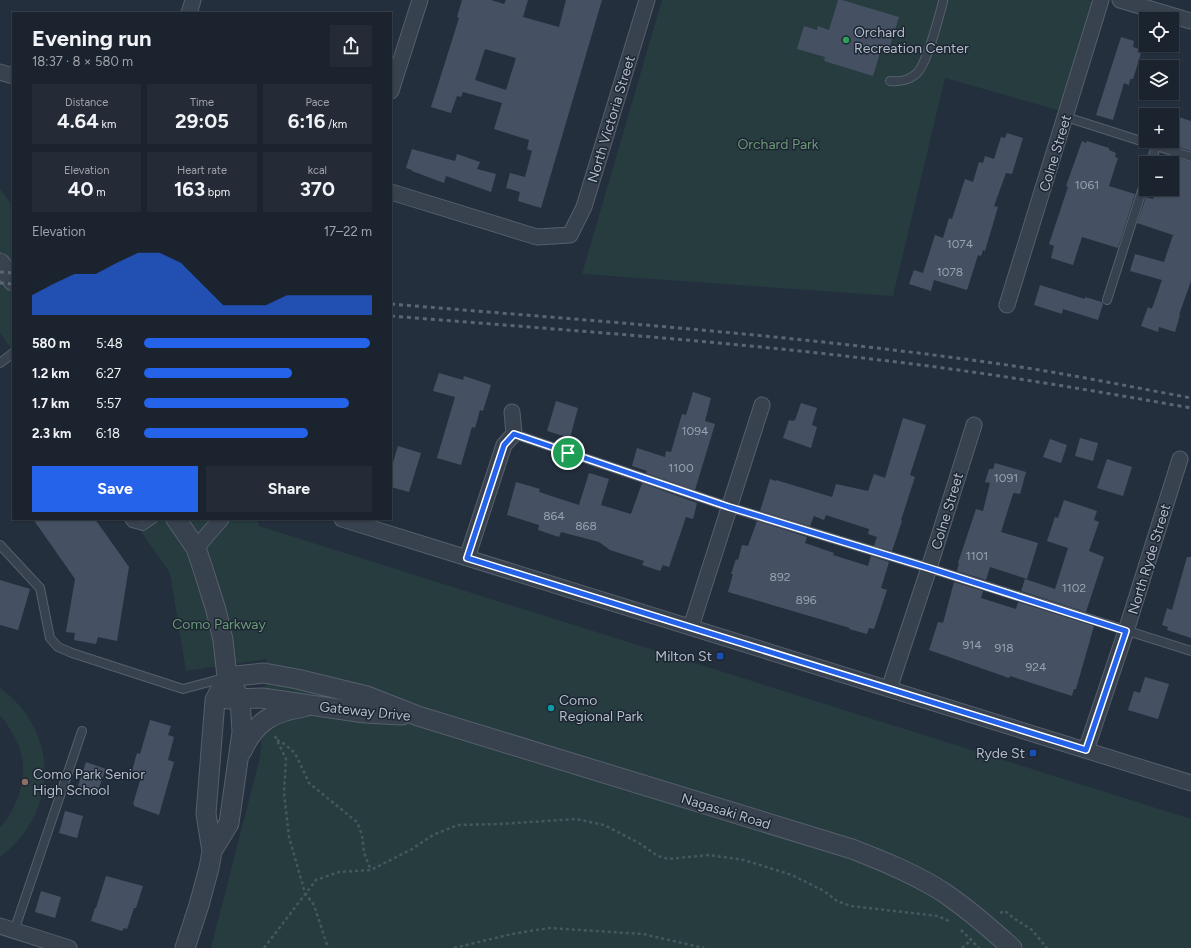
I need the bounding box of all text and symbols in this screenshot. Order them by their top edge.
map controls [1139,12,1179,196]
button: locate [1139,12,1179,52]
place label: Orchard Recreation Center [854,24,969,57]
text: Evening run [32,25,152,52]
button: share [330,25,372,67]
marker: Orchard Recreation Center [841,35,851,45]
text: 18:37 · 8 × 580 m [32,54,133,69]
street label: North Victoria Street [584,54,639,185]
button: layers [1139,60,1179,100]
text: Distance [65,96,108,109]
text: Time [190,96,214,109]
text: Pace [305,96,329,109]
button: + [1139,108,1179,148]
text: 4.64 [57,109,99,133]
text: 29:05 [175,109,229,133]
text: 6:16 [288,109,325,133]
street label: Colne Street [1036,113,1075,194]
text: km [99,118,116,131]
text: /km [325,118,347,131]
park label: Orchard Park [737,136,819,153]
button: − [1139,156,1179,196]
text: Elevation [64,164,109,177]
text: Heart rate [177,164,227,177]
text: kcal [308,164,327,177]
text: 40 [68,177,93,201]
text: 163 [174,177,205,201]
text: 370 [300,177,335,201]
house number: 1061 [1075,178,1099,192]
text: m [93,186,106,199]
text: bpm [205,186,230,199]
text: Elevation [32,224,85,239]
text: 17–22 m [324,224,372,239]
house number: 1074 [947,237,974,251]
house number: 1078 [937,265,963,279]
text: 580 m [32,336,70,351]
text: 5:48 [96,336,123,351]
text: 1.2 km [32,366,70,381]
text: 6:27 [96,366,121,381]
text: 1.7 km [32,396,69,411]
text: 5:57 [96,396,121,411]
house number: 1094 [682,424,709,438]
text: 2.3 km [32,426,71,441]
text: 6:18 [96,426,120,441]
pin [551,436,585,470]
icon: arrive [557,442,579,464]
house number: 1100 [668,461,694,475]
button: Save [32,466,198,512]
button: Share [206,466,372,512]
street label: Colne Street [928,471,967,552]
house number: 1091 [994,471,1018,485]
street label: North Ryde Street [1125,502,1174,616]
house number: 864 [543,509,565,523]
house number: 868 [575,519,597,533]
house number: 1101 [966,549,988,563]
house number: 892 [770,570,790,584]
house number: 1102 [1062,581,1086,595]
house number: 896 [796,593,817,607]
park label: Como Parkway [172,616,266,633]
house number: 914 [962,638,982,652]
house number: 918 [994,641,1014,655]
place label: Milton St [655,648,712,665]
marker: Milton St [715,651,725,661]
house number: 924 [1026,660,1047,674]
place label: Como Regional Park [559,692,643,725]
street label: Gateway Drive [319,698,412,725]
marker: Como Regional Park [546,703,556,713]
place label: Ryde St [976,745,1025,762]
marker: Ryde St [1028,748,1038,758]
place label: Como Park Senior High School [33,766,145,799]
marker: Como Park Senior High School [20,777,30,787]
street label: Nagasaki Road [679,790,773,833]

